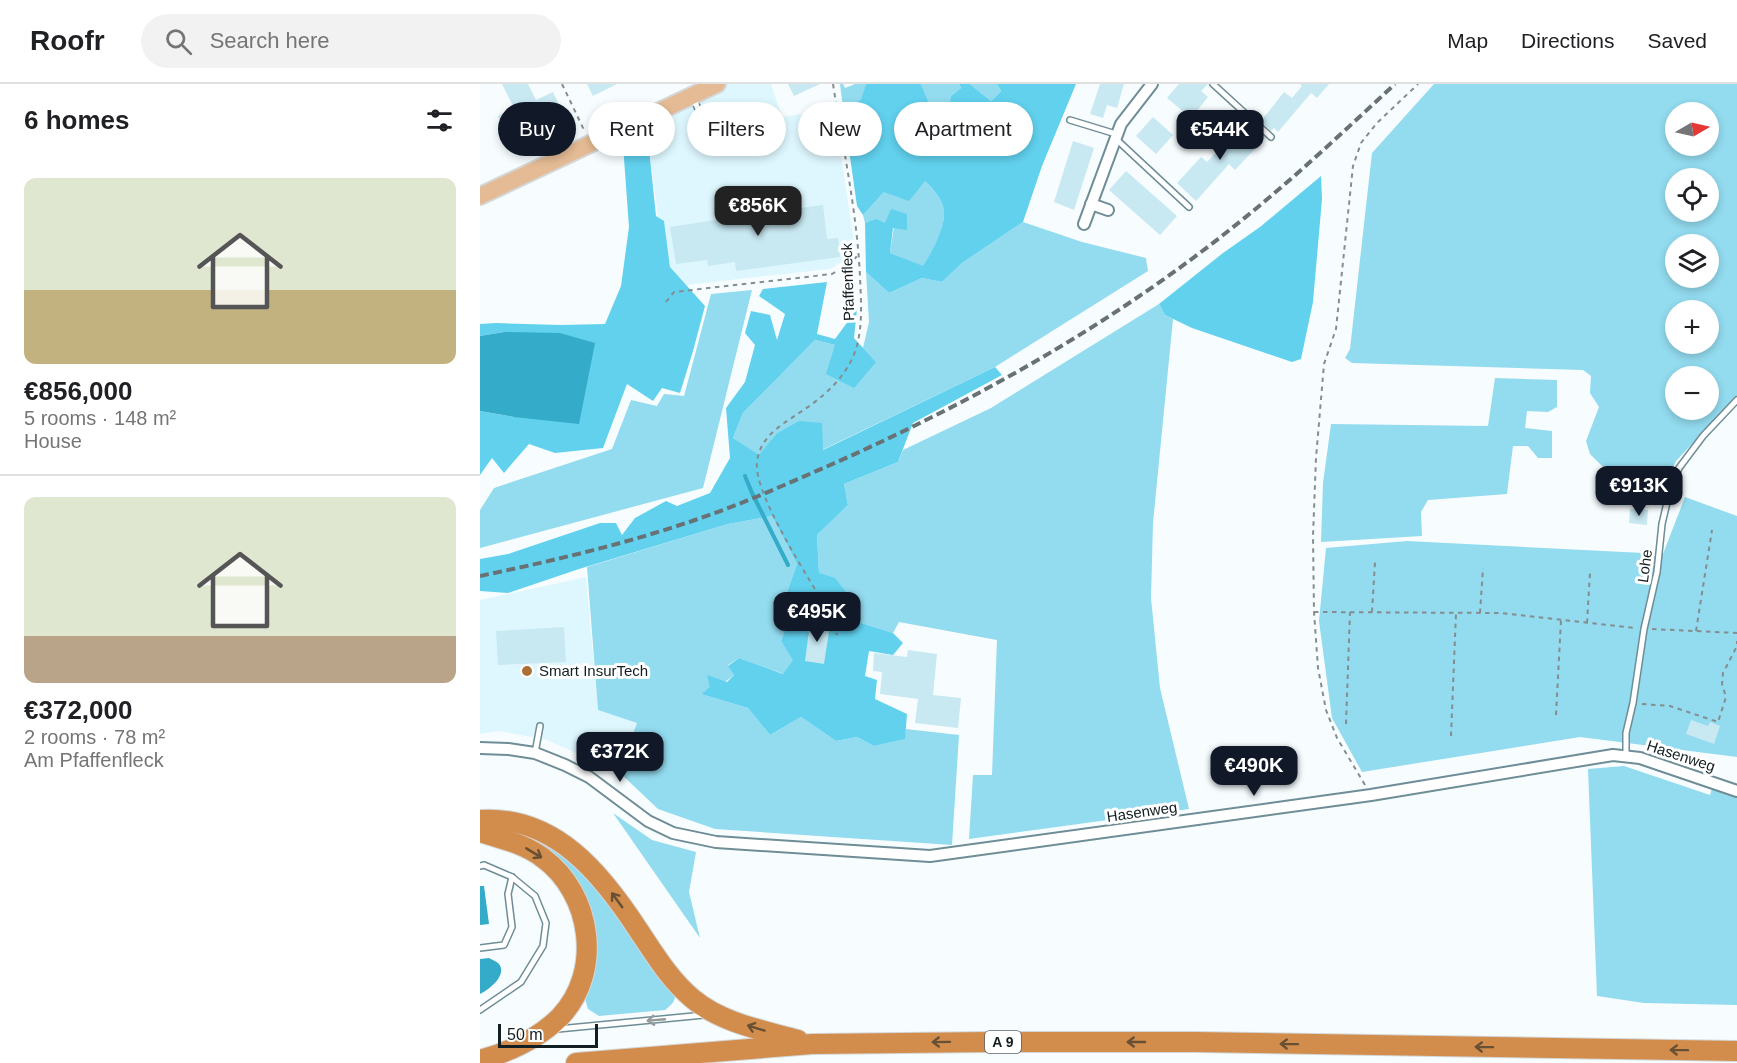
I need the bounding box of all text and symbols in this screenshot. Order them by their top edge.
search box [141,14,561,68]
text: Roofr [30,25,105,56]
icon: search [162,25,195,58]
text: Search here [210,28,330,53]
text: Map [1447,29,1488,52]
text: Directions [1521,29,1614,52]
text: Saved [1647,29,1707,52]
chip: Buy [498,102,576,156]
chip: Rent [588,102,675,156]
chip: Filters [687,102,786,156]
chip: New [798,102,882,156]
chip: Apartment [894,102,1033,156]
north arrow [1665,102,1719,156]
map controls [1665,102,1719,420]
icon: filters [423,104,456,137]
text: 6 homes [24,105,130,135]
pin: €544K [1178,110,1262,161]
text: €544K [1191,118,1249,140]
button: locate [1665,168,1719,222]
pin: €856K [716,186,800,237]
text: €856K [729,194,787,216]
icon: home [186,217,294,325]
button: layers [1665,234,1719,288]
street label: Pfaffenfleck [838,242,857,321]
button: + [1665,300,1719,354]
button: − [1665,366,1719,420]
text: €856,000 [24,376,132,406]
text: 5 rooms · 148 m² [24,407,176,429]
text: House [24,430,82,452]
pin: €913K [1597,466,1681,517]
text: €913K [1610,474,1668,496]
icon: home [186,536,294,644]
street label: Lohe [1634,548,1655,584]
pin: €495K [775,592,859,643]
text: €495K [788,600,846,622]
place label: Smart InsurTech [539,662,648,679]
marker: Smart InsurTech [520,664,534,678]
text: €372,000 [24,695,132,725]
text: 2 rooms · 78 m² [24,726,165,748]
pin: €372K [578,732,662,783]
street label: Hasenweg [1645,736,1717,775]
text: €372K [591,740,649,762]
pin: €490K [1212,746,1296,797]
text: Am Pfaffenfleck [24,749,164,771]
text: €490K [1225,754,1283,776]
street label: Hasenweg [1106,798,1178,825]
one-way arrow [525,847,542,859]
one-way arrow [611,893,623,909]
one-way arrow [647,1015,667,1026]
scale bar [498,1021,598,1048]
one-way arrow [747,1022,766,1033]
text: 50 m [507,1026,543,1043]
road number: A 9 [985,1031,1021,1053]
one-way arrow [1127,1036,1147,1048]
one-way arrow [932,1037,952,1048]
one-way arrow [1279,1038,1299,1050]
one-way arrow [1474,1041,1494,1053]
one-way arrow [1669,1044,1689,1056]

